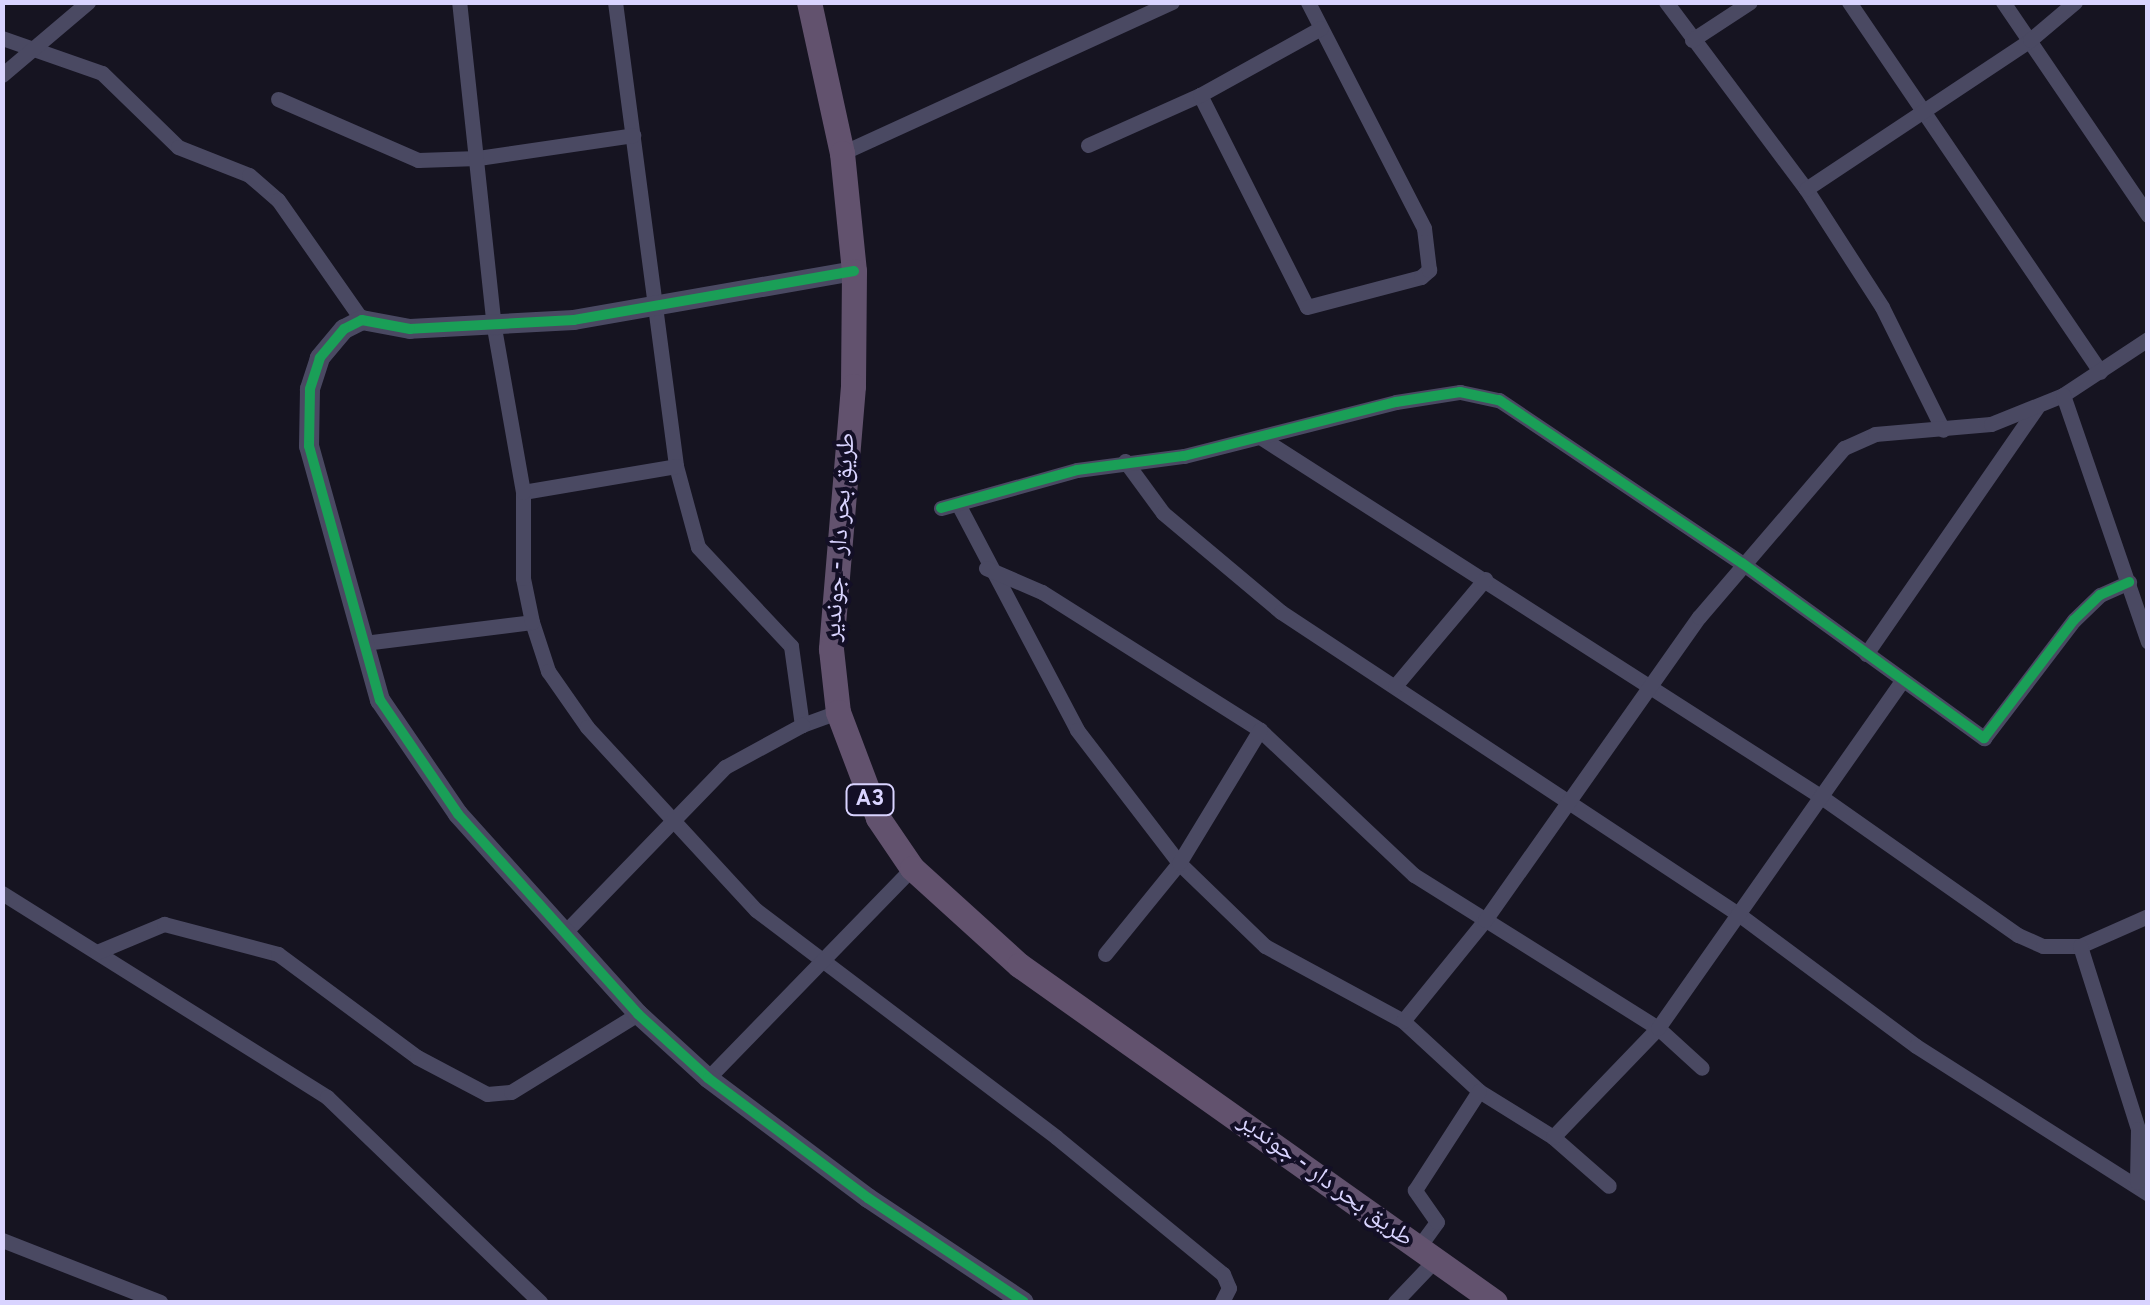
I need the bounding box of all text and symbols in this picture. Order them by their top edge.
street label: طريق بحر دار - جوندير [819,432,863,642]
road number: A3 [845,783,895,817]
street label: طريق بحر دار - جوندير [1232,1107,1418,1255]

